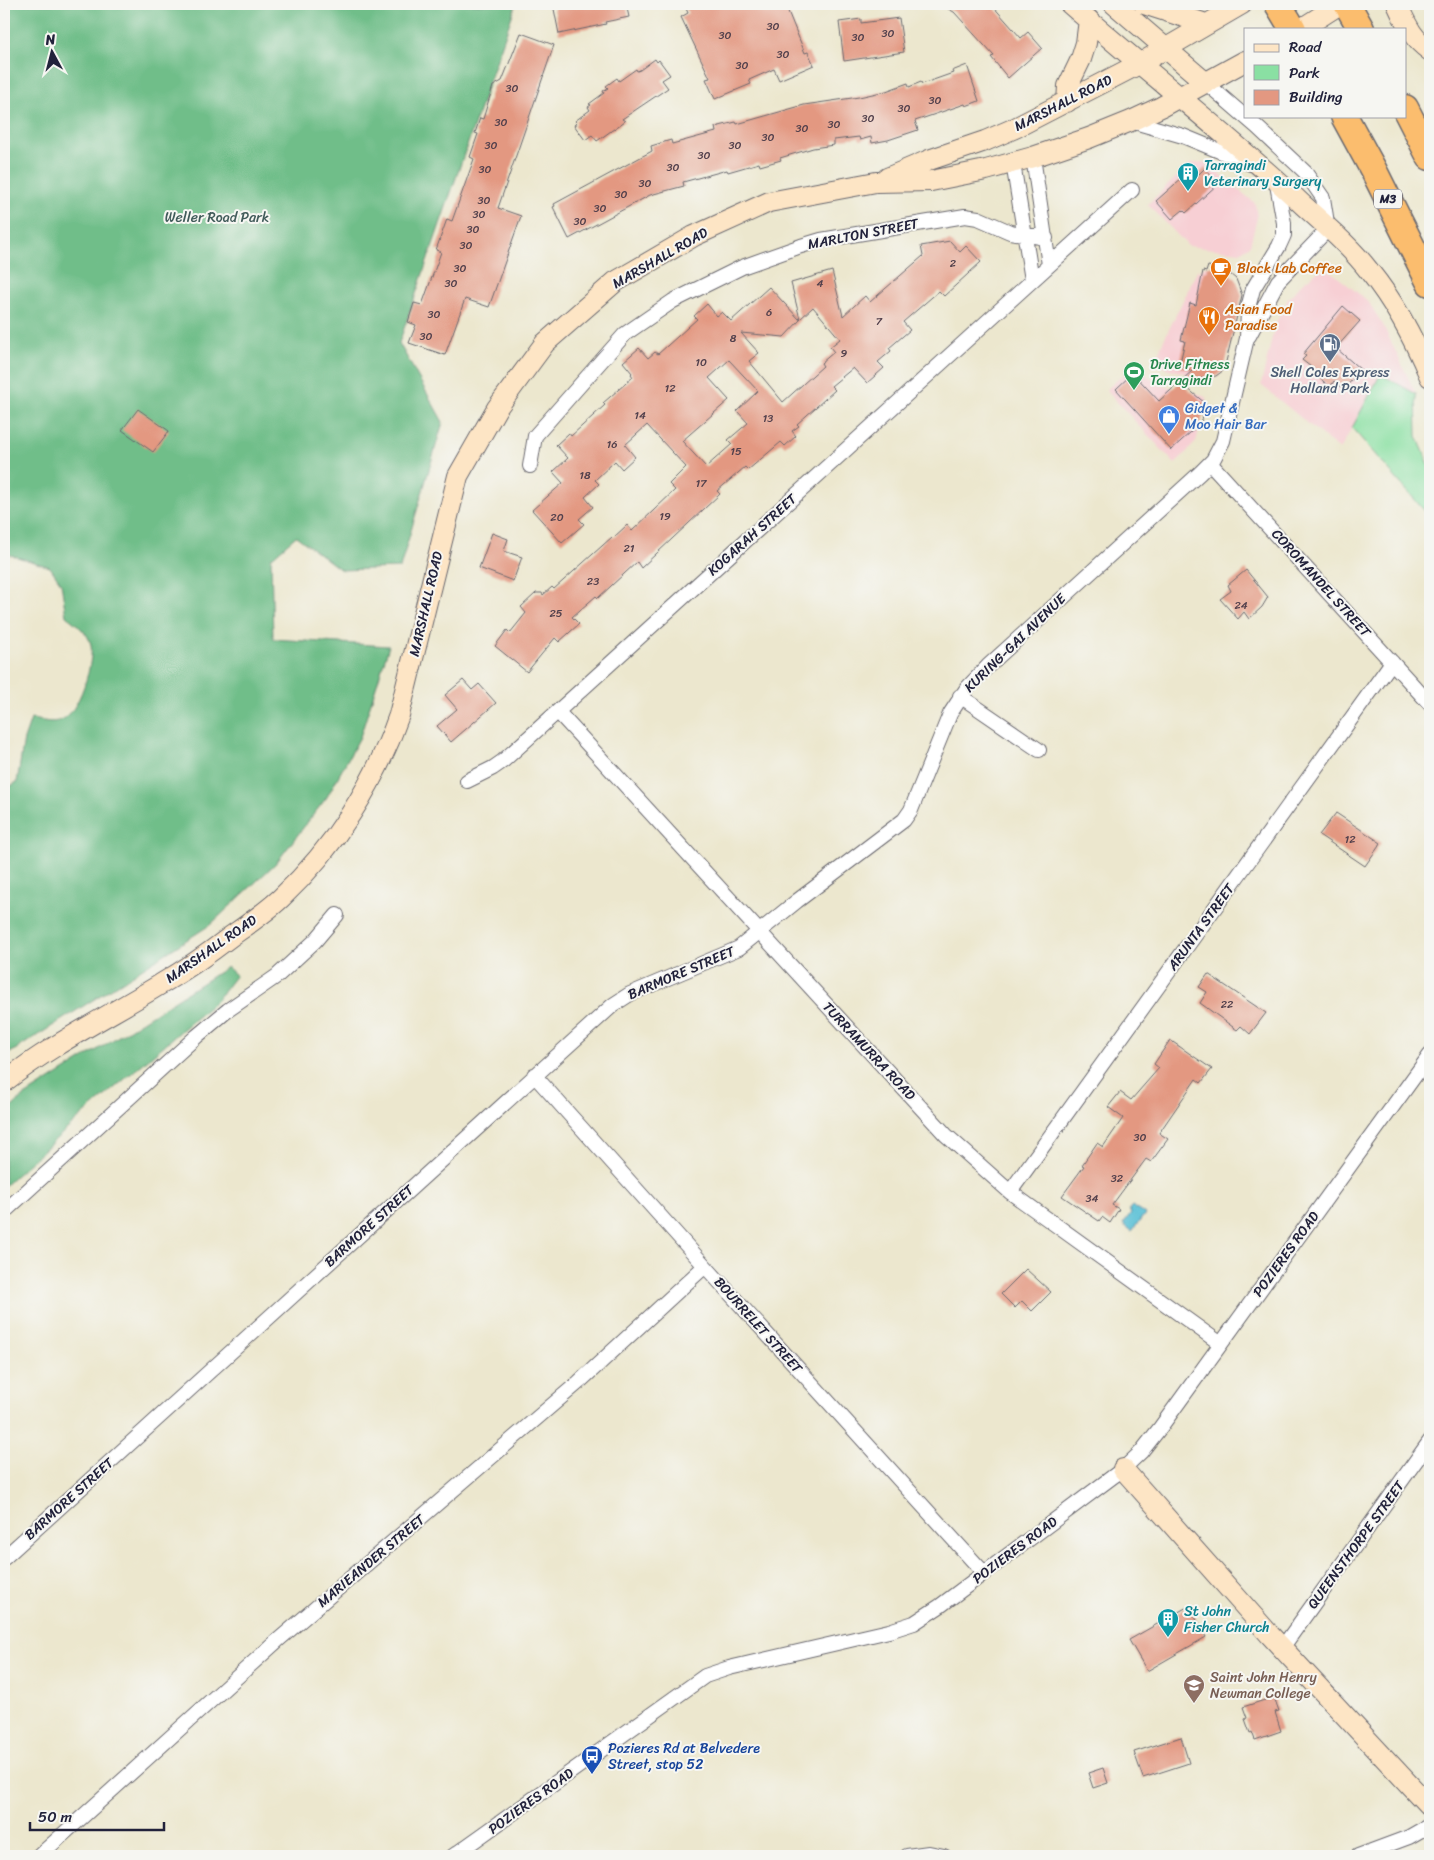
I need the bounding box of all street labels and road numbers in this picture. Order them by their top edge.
street label: MARSHALL ROAD [1010,67,1117,138]
road number: M3 [1374,190,1402,208]
street label: MARLTON STREET [806,211,921,257]
street label: MARSHALL ROAD [607,220,713,296]
street label: KOGARAH STREET [701,487,804,582]
street label: COROMANDEL STREET [1265,523,1378,644]
street label: MARSHALL ROAD [402,548,450,659]
street label: KURING-GAI AVENUE [958,586,1073,699]
street label: ARUNTA STREET [1160,877,1242,977]
street label: MARSHALL ROAD [160,908,263,990]
street label: BARMORE STREET [624,939,740,1007]
street label: TURRAMURRA ROAD [816,996,922,1107]
street label: BARMORE STREET [318,1178,421,1273]
street label: POZIERES ROAD [1246,1205,1326,1302]
street label: BOURRELET STREET [707,1271,809,1380]
street label: BARMORE STREET [18,1451,121,1546]
street label: QUEENSTHORPE STREET [1301,1474,1412,1614]
street label: MARIEANDER STREET [311,1507,431,1614]
street label: POZIERES ROAD [967,1509,1063,1590]
street label: POZIERES ROAD [483,1761,580,1841]

